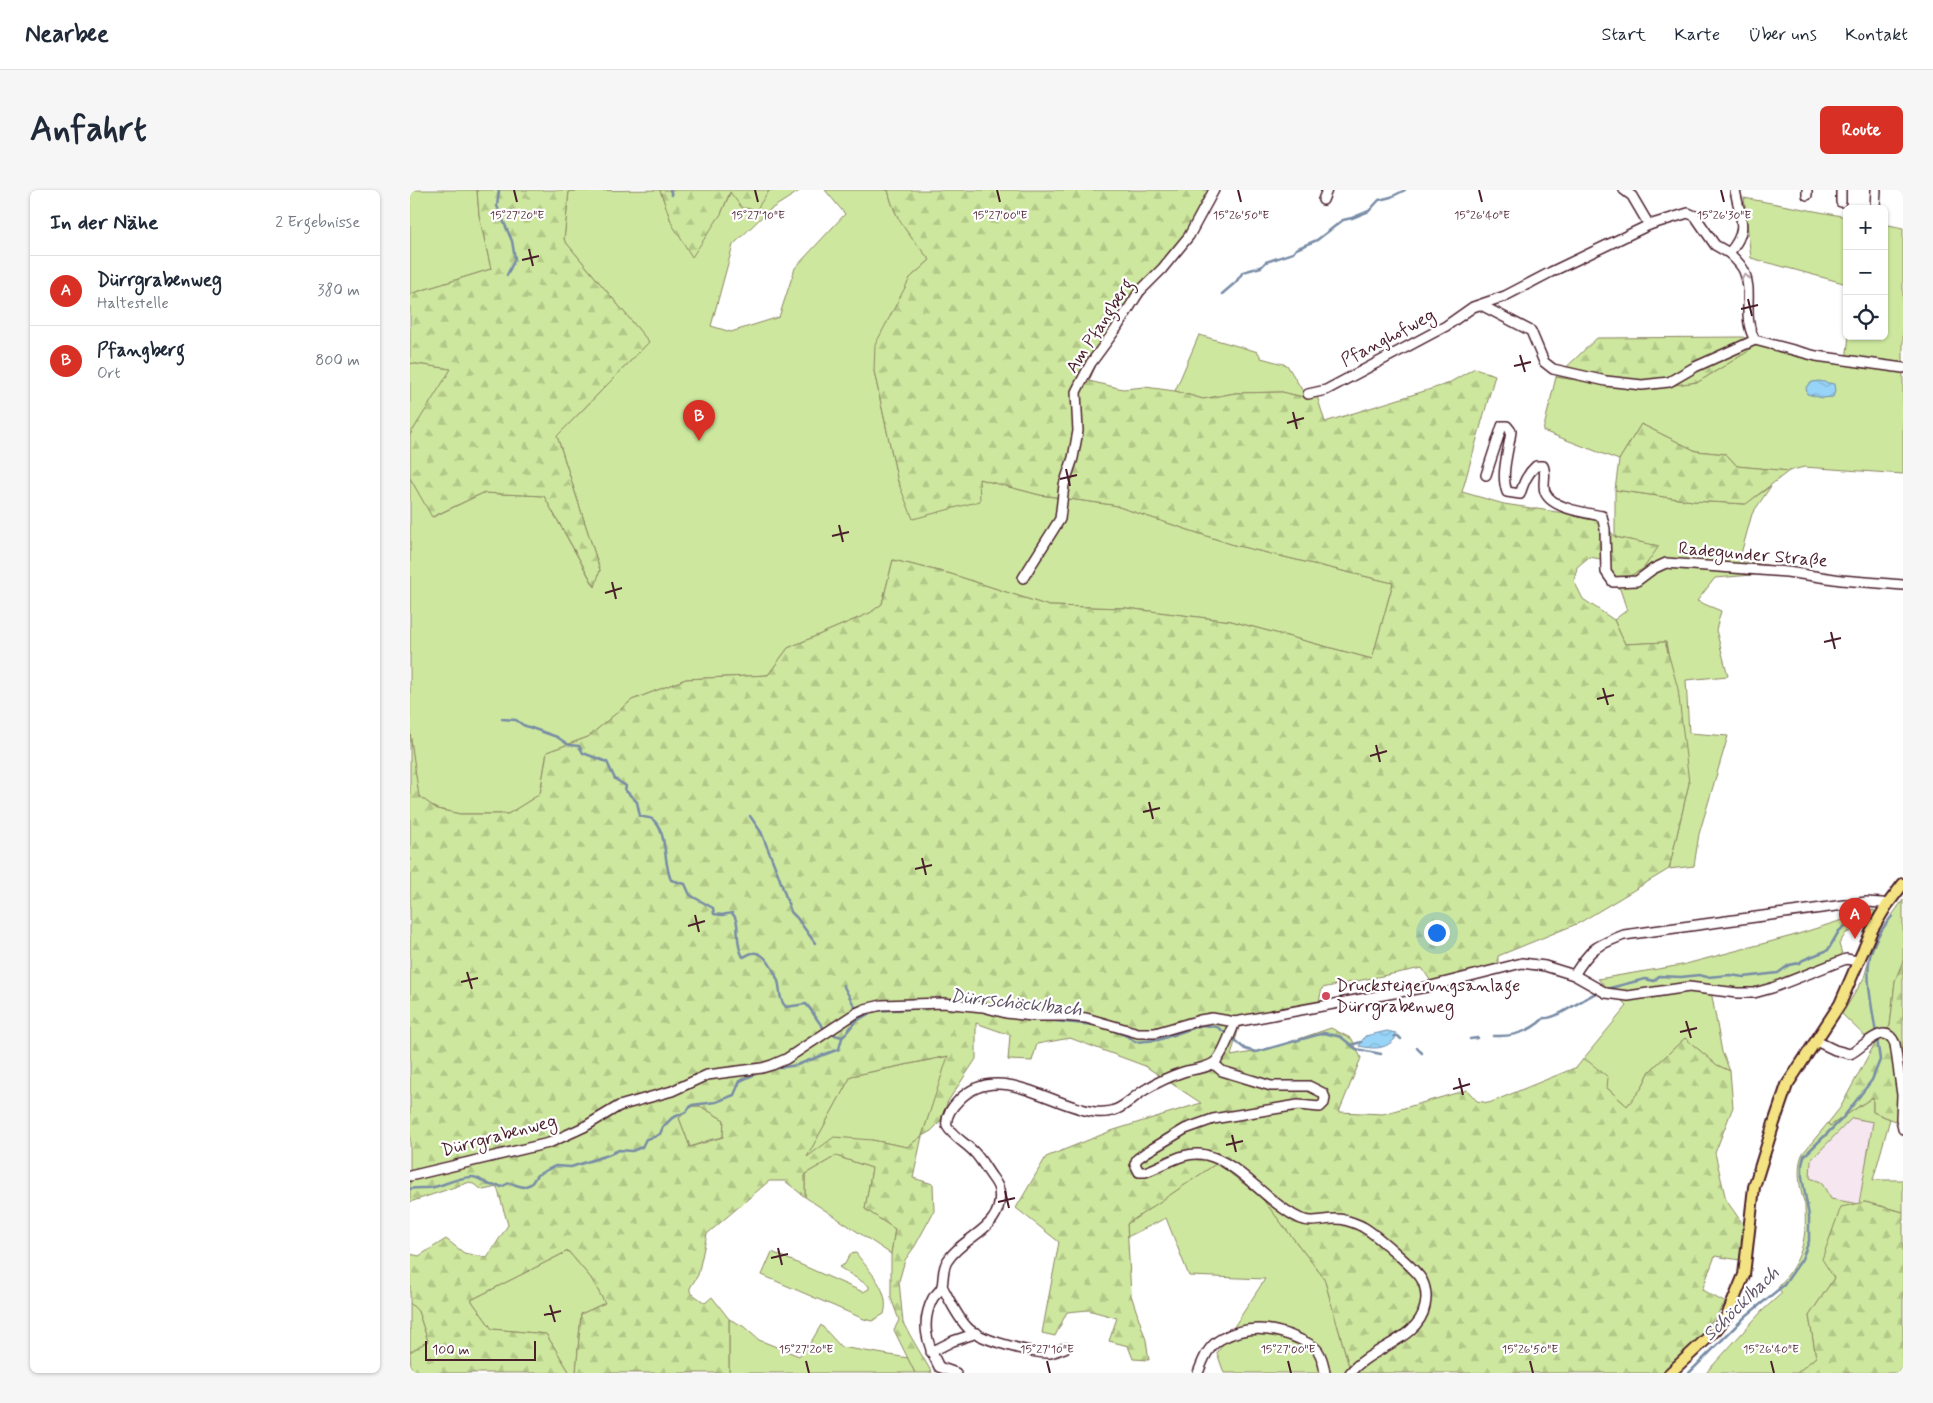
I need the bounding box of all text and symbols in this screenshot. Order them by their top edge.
text: Nearbee [25,19,109,50]
text: Start [1602,23,1646,47]
text: Karte [1674,23,1720,47]
text: Über uns [1748,23,1817,47]
text: Kontakt [1845,23,1908,47]
button: Route [1820,106,1903,154]
text: Anfahrt [30,107,147,153]
map controls [1843,205,1888,340]
button: + [1843,205,1888,250]
text: 15°27'20"E [490,208,544,224]
text: 15°27'10"E [731,208,785,224]
text: 15°27'00"E [972,208,1028,224]
text: 15°26'50"E [1213,208,1269,224]
text: 15°26'40"E [1454,208,1510,224]
text: 15°26'30"E [1697,208,1751,224]
text: In der Nähe [50,209,158,237]
text: 2 Ergebnisse [275,212,360,233]
button: − [1843,250,1888,295]
text: Dürrgrabenweg [97,268,222,293]
one-way arrow [1740,272,1751,281]
street label: Am Pfangberg [1060,274,1141,379]
text: A [61,280,71,301]
text: 380 m [317,280,360,301]
text: Haltestelle [97,293,169,314]
button: locate [1843,295,1888,340]
street label: Pfanghofweg [1337,303,1440,374]
text: Pfangberg [97,338,185,363]
text: B [61,350,71,371]
text: 800 m [315,350,360,371]
text: Ort [97,363,121,384]
pin: B [683,400,715,441]
street label: Radegunder Straße [1677,537,1829,574]
pin: A [1839,898,1871,939]
your location [1424,920,1450,946]
place label: Drucksteigerungsanlage Dürrgrabenweg [1336,974,1520,1020]
water label: Dürrschöcklbach [949,984,1083,1022]
marker: Drucksteigerungsanlage Dürrgrabenweg [1320,990,1332,1002]
street label: Dürrgrabenweg [439,1109,559,1164]
water label: Schöcklbach [1697,1261,1785,1347]
scale bar [425,1338,536,1361]
text: 100 m [432,1341,470,1359]
text: 15°27'20"E [779,1342,833,1358]
text: 15°27'10"E [1020,1342,1074,1358]
text: 15°27'00"E [1260,1342,1316,1358]
text: 15°26'50"E [1502,1342,1558,1358]
text: 15°26'40"E [1743,1342,1799,1358]

